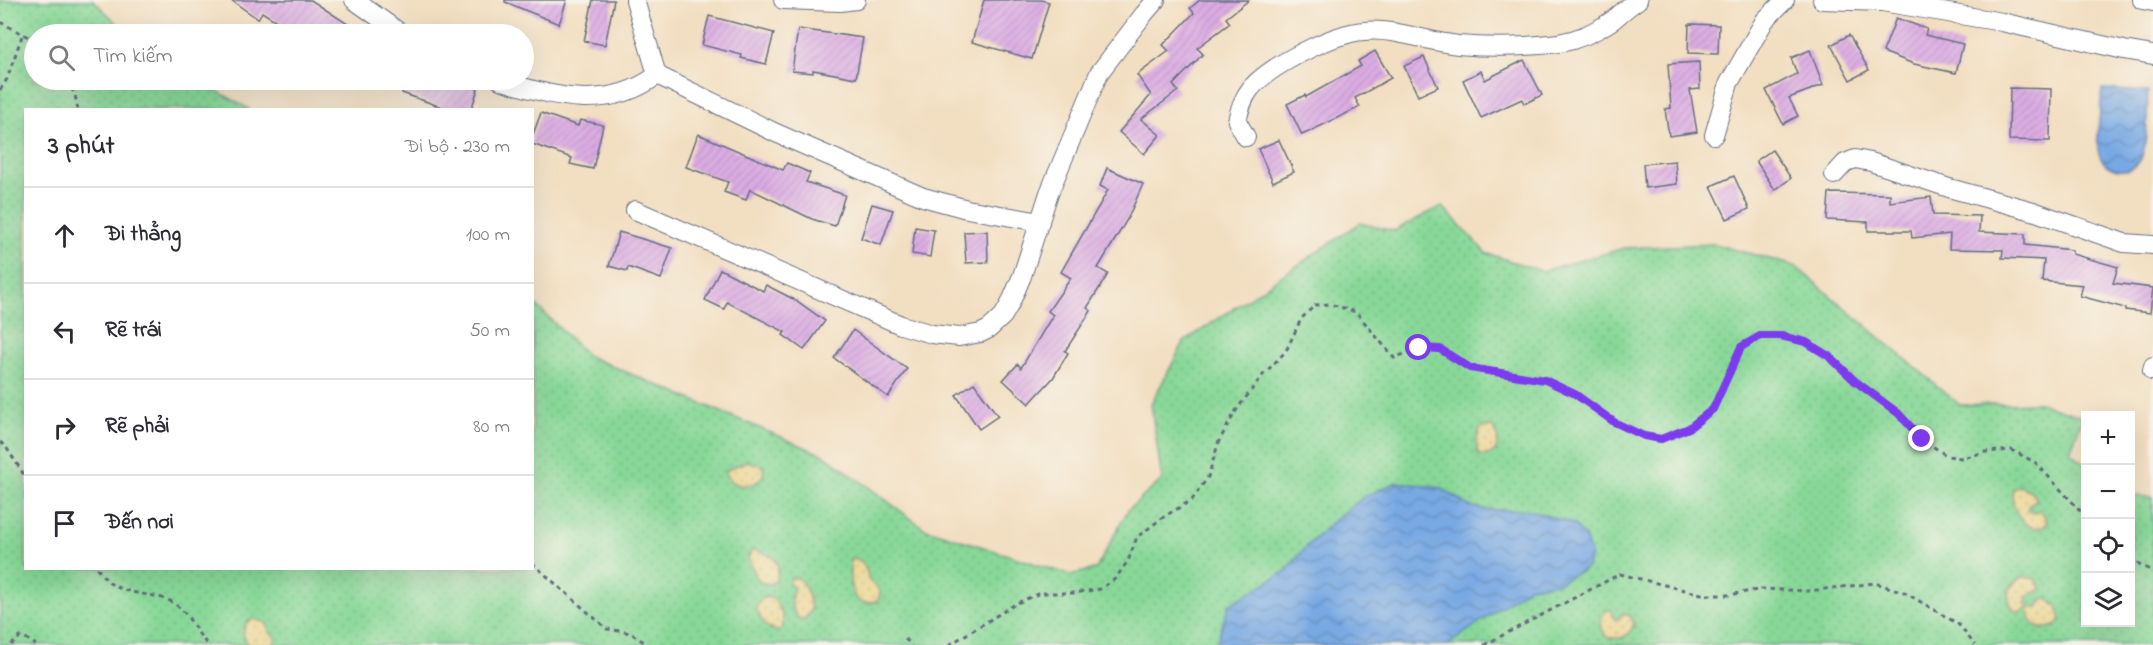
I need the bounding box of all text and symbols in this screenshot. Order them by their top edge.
search box [24,24,534,90]
icon: search [45,41,78,74]
text: Tìm kiếm [93,41,173,73]
text: 3 phút [48,128,114,166]
text: Đi bộ · 230 m [405,133,510,162]
icon: ahead [48,219,81,252]
text: Đi thẳng [105,219,181,251]
text: 100 m [466,221,510,250]
icon: left [48,315,81,348]
text: Rẽ trái [105,315,162,347]
text: 50 m [469,317,510,346]
route start [1405,334,1431,360]
icon: right [48,411,81,444]
text: Rẽ phải [105,411,169,443]
map controls [2081,411,2135,627]
button: + [2081,411,2135,465]
text: 80 m [473,413,510,442]
route end [1908,425,1934,451]
button: − [2081,465,2135,519]
icon: arrive [48,507,81,540]
text: Đến nơi [105,507,174,539]
button: locate [2081,519,2135,573]
button: layers [2081,573,2135,627]

